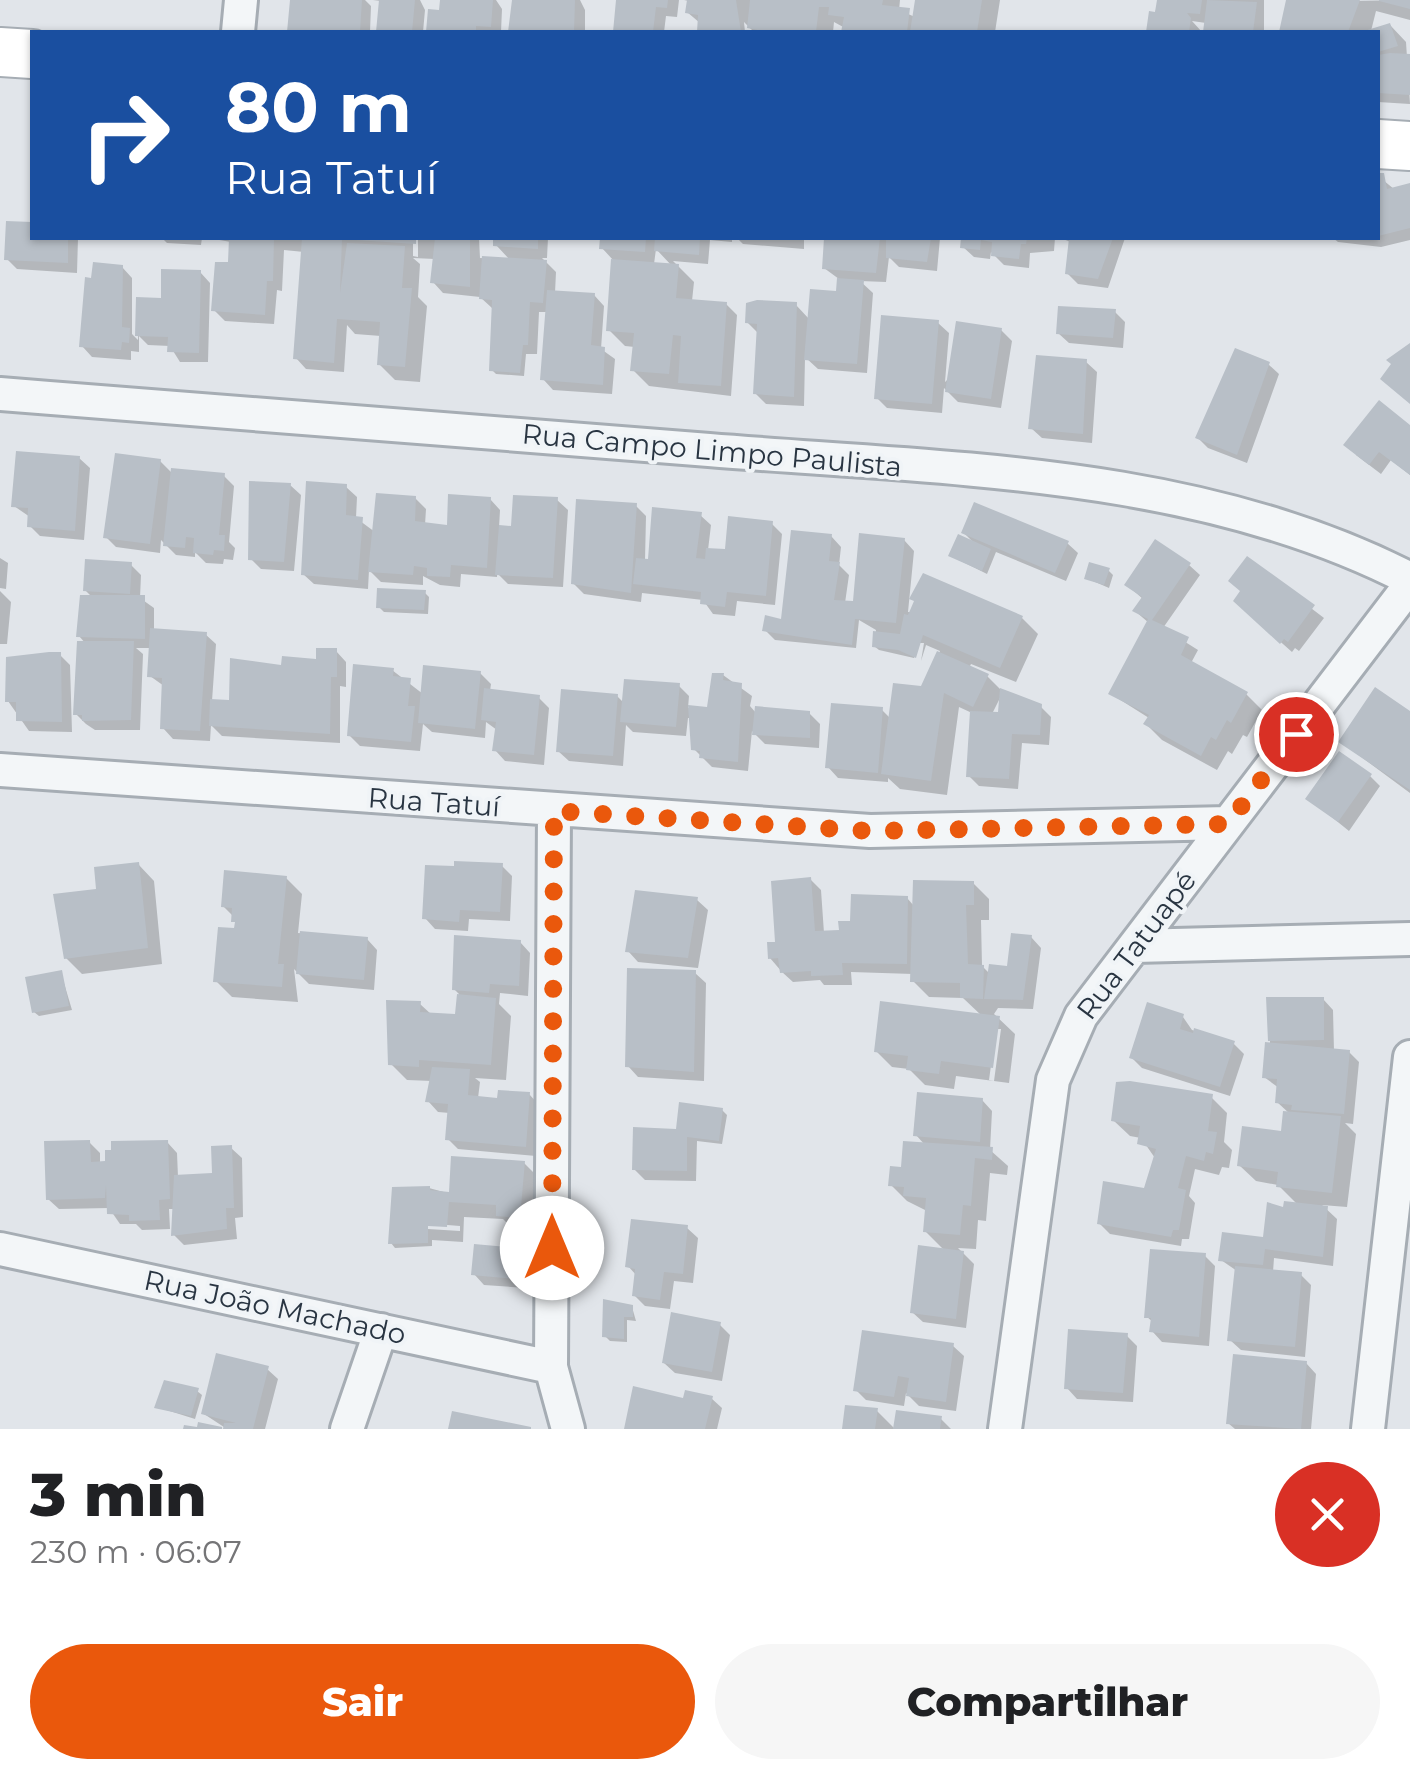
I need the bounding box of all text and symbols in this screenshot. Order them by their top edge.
text: 80 m [225,64,412,150]
icon: right [60,70,190,200]
text: Rua Tatuí [225,150,438,205]
street label: Rua Campo Limpo Paulista [521,416,903,484]
pin [1254,692,1339,777]
icon: arrive [1269,707,1324,762]
street label: Rua Tatuí [367,780,503,824]
street label: Rua Tatuapé [1069,864,1203,1026]
position arrow [500,1196,604,1300]
street label: Rua João Machado [141,1263,409,1351]
text: 3 min [30,1458,207,1531]
button: close [1275,1462,1380,1567]
text: 230 m · 06:07 [30,1532,242,1571]
button: Sair [30,1644,695,1759]
button: Compartilhar [715,1644,1380,1759]

